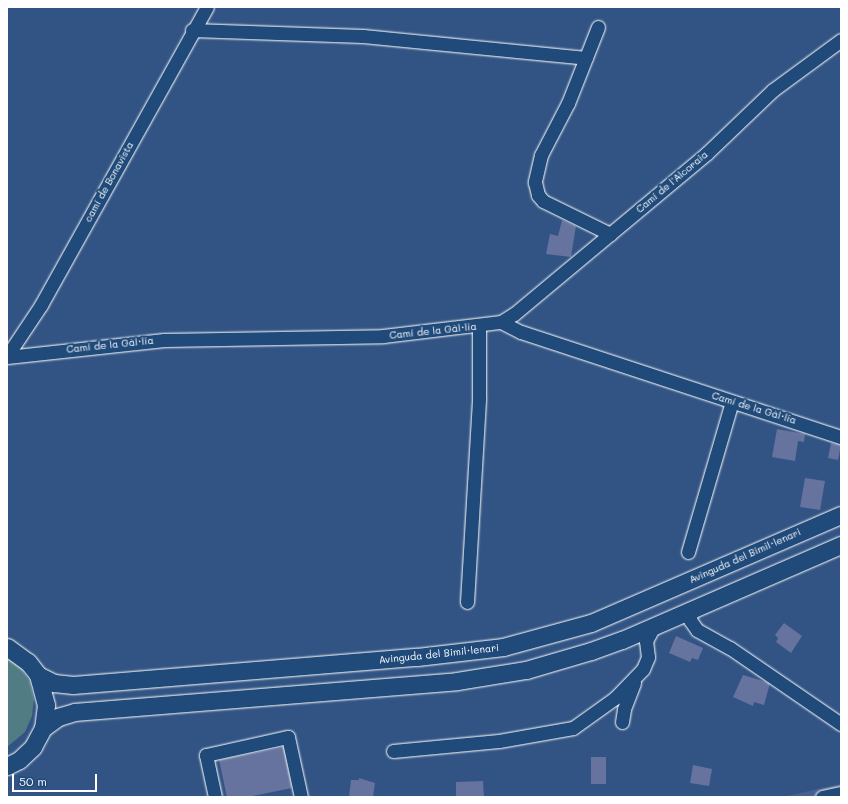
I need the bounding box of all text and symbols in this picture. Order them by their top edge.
street label: camí de Bonavista [82,140,136,224]
street label: Camí de l'Alcoraia [634,149,710,215]
street label: Camí de la Gàl·lia [389,320,477,342]
street label: Camí de la Gàl·lia [66,334,154,356]
street label: Camí de la Gàl·lia [710,389,798,427]
street label: Avinguda del Bimil·lenari [687,526,803,586]
street label: Avinguda del Bimil·lenari [378,642,500,666]
scale bar [14,766,99,792]
text: 50 m [19,773,47,789]

